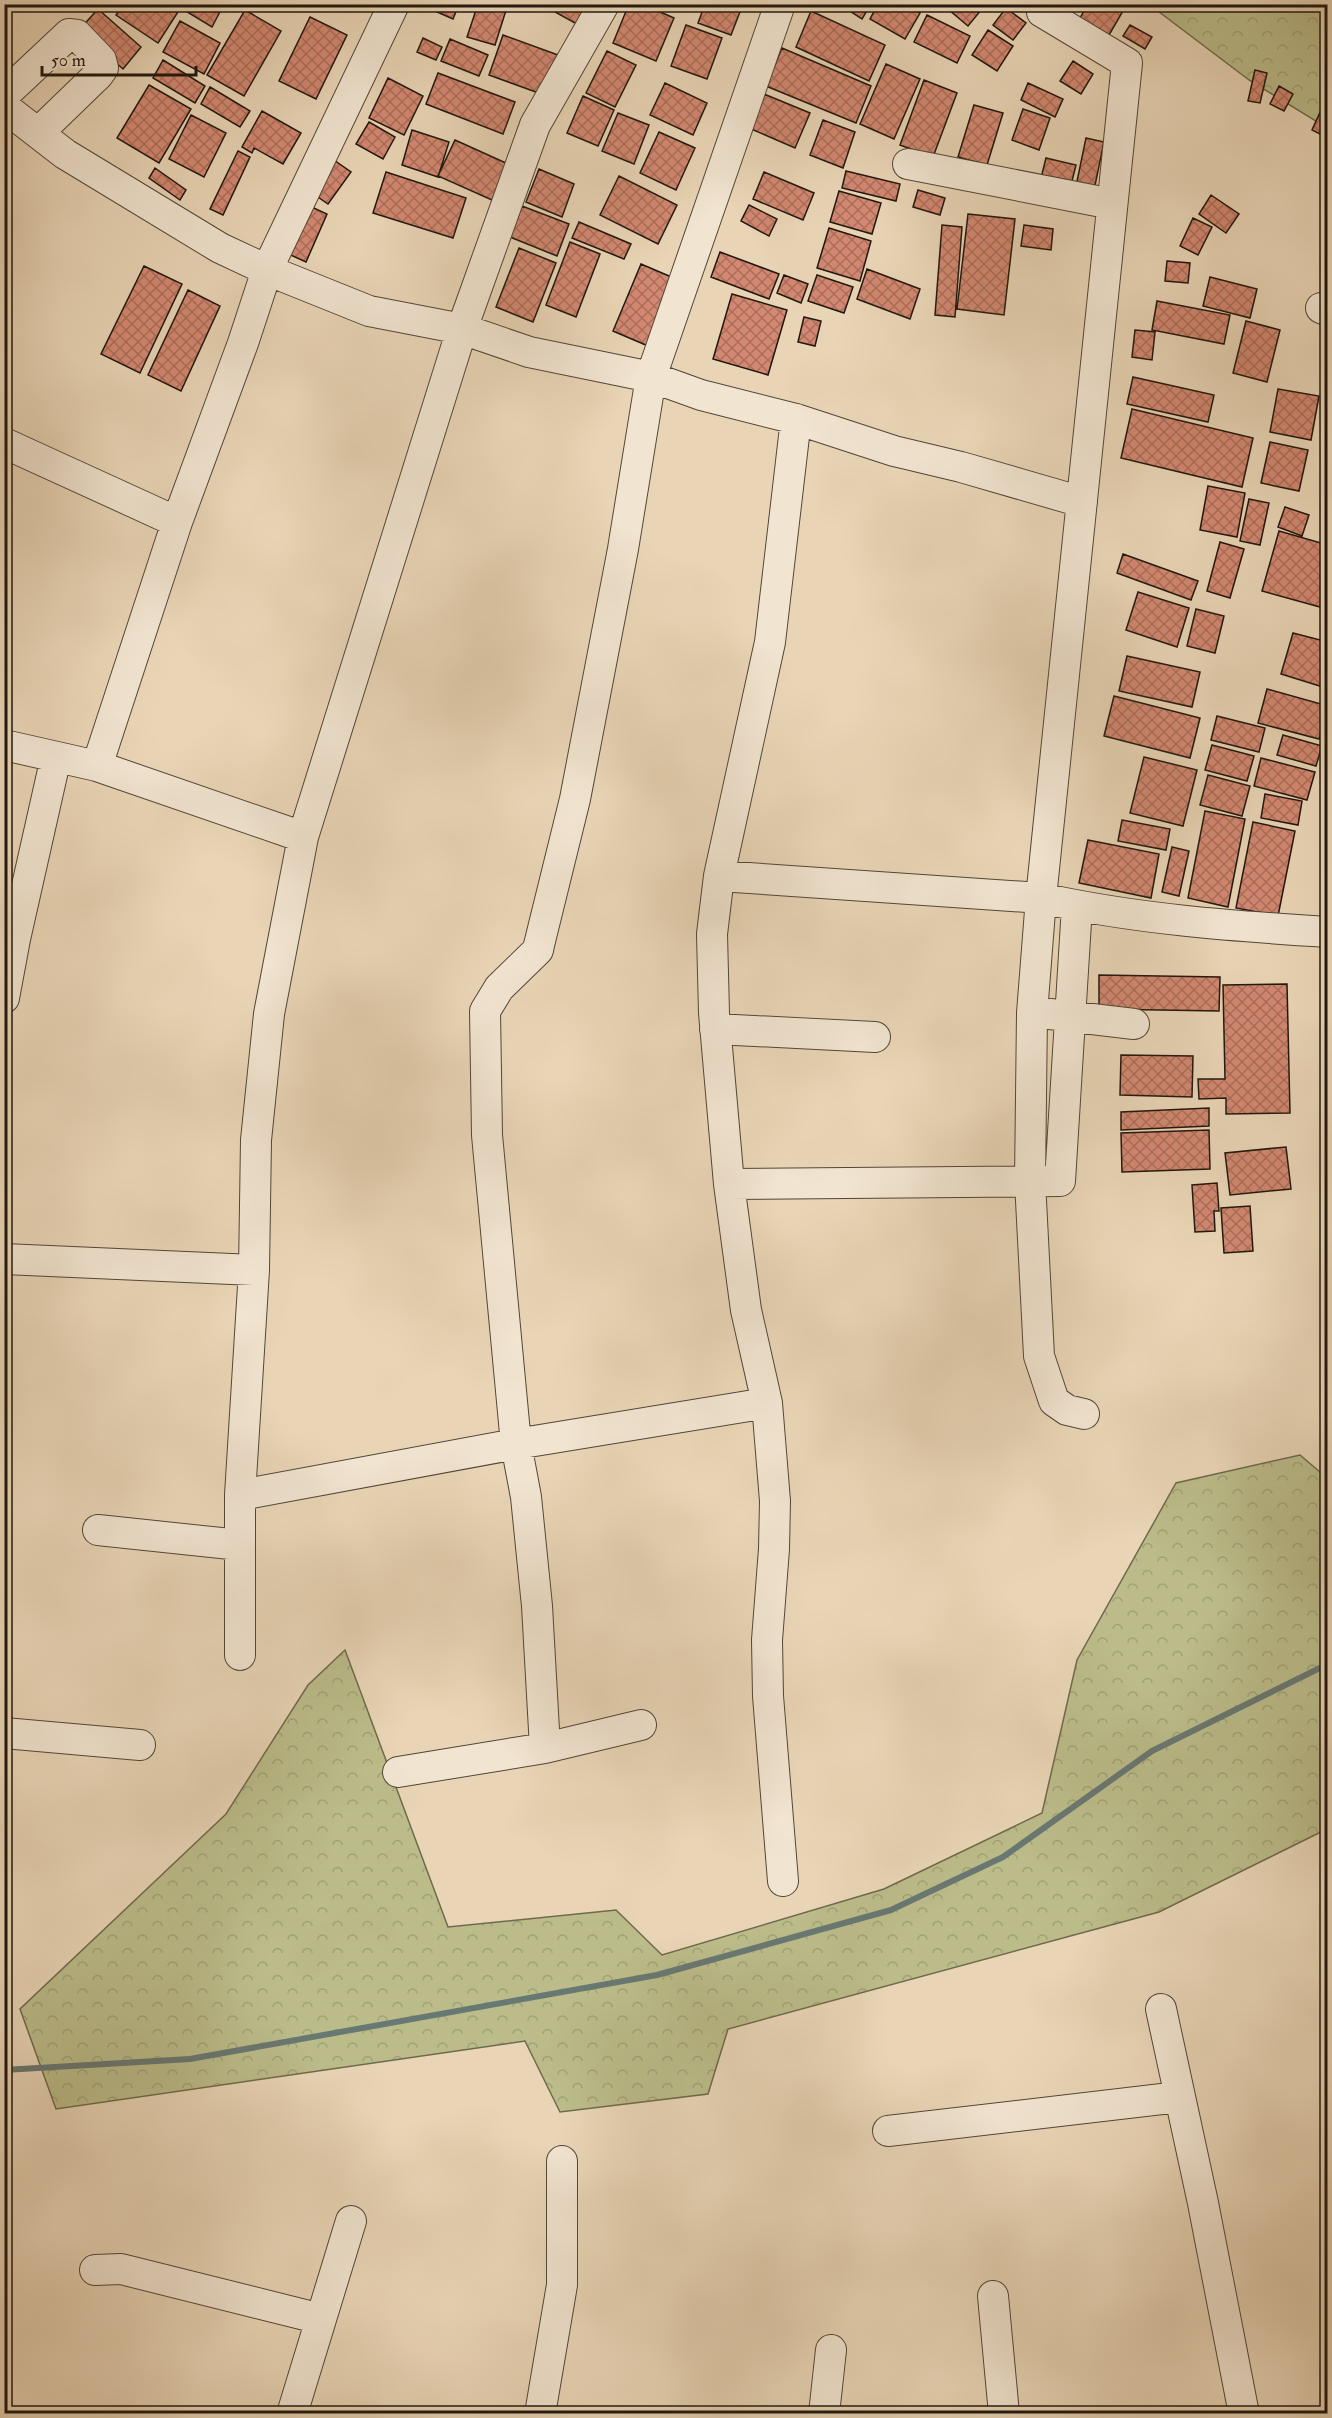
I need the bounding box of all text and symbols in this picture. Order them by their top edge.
scale bar [42,39,196,77]
text: 50 m [51,49,86,72]

